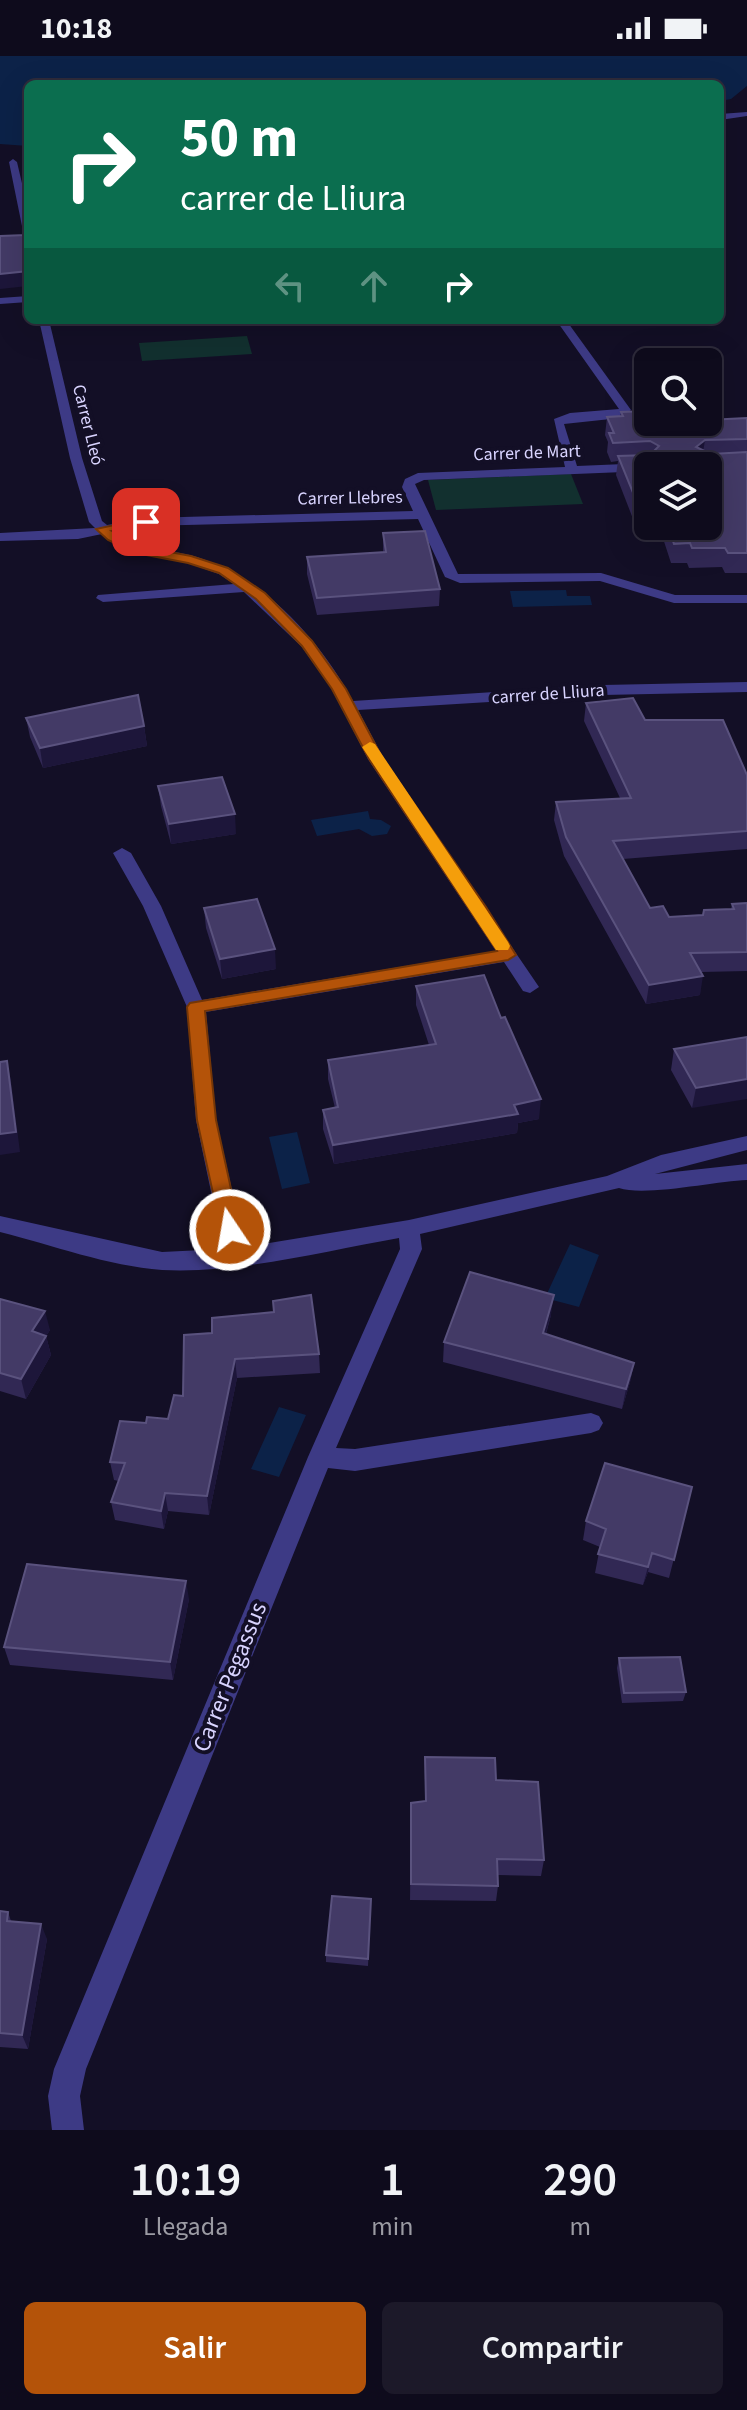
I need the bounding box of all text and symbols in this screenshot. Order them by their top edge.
text: 10:18 [40,7,112,50]
text: 50 m [180,99,298,178]
icon: right [48,112,152,216]
text: carrer de Lliura [180,173,406,224]
icon: left [268,264,312,308]
icon: ahead [352,264,396,308]
icon: right [436,264,480,308]
map controls [634,348,722,540]
button: search [634,348,722,436]
street label: Carrer Lleó [66,382,110,468]
street label: Carrer de Mart [473,439,581,467]
button: layers [634,452,722,540]
street label: Carrer Llebres [297,485,403,511]
pin [112,488,180,556]
icon: arrive [124,500,168,544]
street label: carrer de Lliura [491,678,605,710]
position arrow [188,1188,272,1272]
street label: Carrer Pegassus [184,1597,276,1757]
text: 10:19 [130,2146,242,2214]
text: 1 [380,2146,405,2214]
text: 290 [543,2146,617,2214]
text: Llegada [143,2208,228,2245]
text: min [371,2208,413,2245]
text: m [569,2208,591,2245]
button: Salir [24,2302,366,2394]
button: Compartir [382,2302,723,2394]

